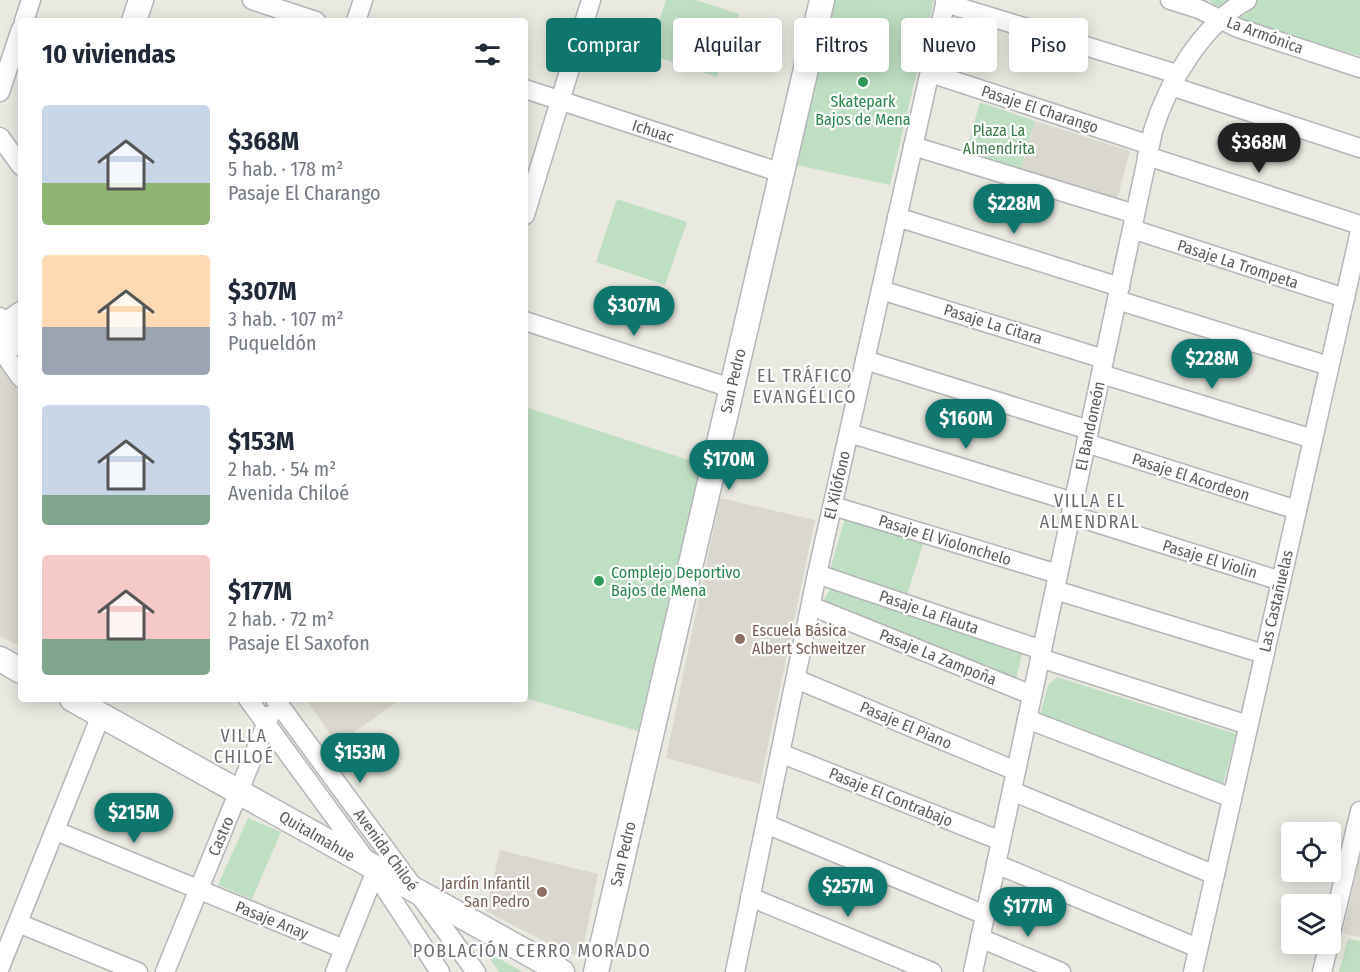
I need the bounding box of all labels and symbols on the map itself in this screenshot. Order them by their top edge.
street label: La Armónica [1224,12,1306,58]
marker: Skatepark Bajos de Mena [856,75,870,89]
street label: Pasaje El Charango [979,81,1101,137]
place label: Skatepark Bajos de Mena [815,92,911,129]
street label: Ichuac [630,115,676,147]
park label: Plaza La Almendrita [963,121,1035,158]
pin: $368M [1217,123,1301,174]
pin: $228M [972,184,1056,235]
street label: Pasaje La Trompeta [1175,235,1301,293]
pin: $307M [592,286,676,337]
street label: Pasaje La Citara [941,300,1045,348]
pin: $228M [1170,339,1254,390]
street label: San Pedro [716,347,750,415]
district label: EL TRÁFICO EVANGÉLICO [753,364,857,408]
street label: El Bandoneón [1071,380,1109,472]
pin: $160M [924,399,1008,450]
pin: $170M [687,440,771,491]
street label: El Xilófono [820,449,854,521]
street label: Pasaje El Acordeon [1130,449,1252,505]
district label: VILLA EL ALMENDRAL [1040,490,1140,533]
street label: Pasaje El Violonchelo [876,511,1014,569]
street label: Pasaje El Violin [1160,536,1260,582]
street label: Las Castañuelas [1255,548,1297,654]
place label: Complejo Deportivo Bajos de Mena [611,563,741,600]
marker: Complejo Deportivo Bajos de Mena [592,574,606,588]
street label: Pasaje La Flauta [877,586,981,638]
place label: Escuela Básica Albert Schweitzer [752,621,867,658]
street label: Pasaje La Zampoña [877,625,999,689]
marker: Escuela Básica Albert Schweitzer [733,632,747,646]
street label: Pasaje El Piano [857,697,955,753]
district label: VILLA CHILOÉ [214,725,274,768]
pin: $153M [318,733,402,784]
street label: Pasaje El Contrabajo [826,763,956,831]
pin: $215M [92,793,176,844]
street label: Avenida Chiloé [350,805,422,895]
street label: Quitalmahue [276,807,358,865]
street label: Castro [204,813,238,859]
street label: San Pedro [606,820,640,888]
pin: $257M [806,867,890,918]
place label: Jardín Infantil San Pedro [441,874,530,911]
marker: Jardín Infantil San Pedro [535,885,549,899]
pin: $177M [986,887,1070,938]
street label: Pasaje Anay [233,897,312,944]
district label: POBLACIÓN CERRO MORADO [413,940,651,962]

